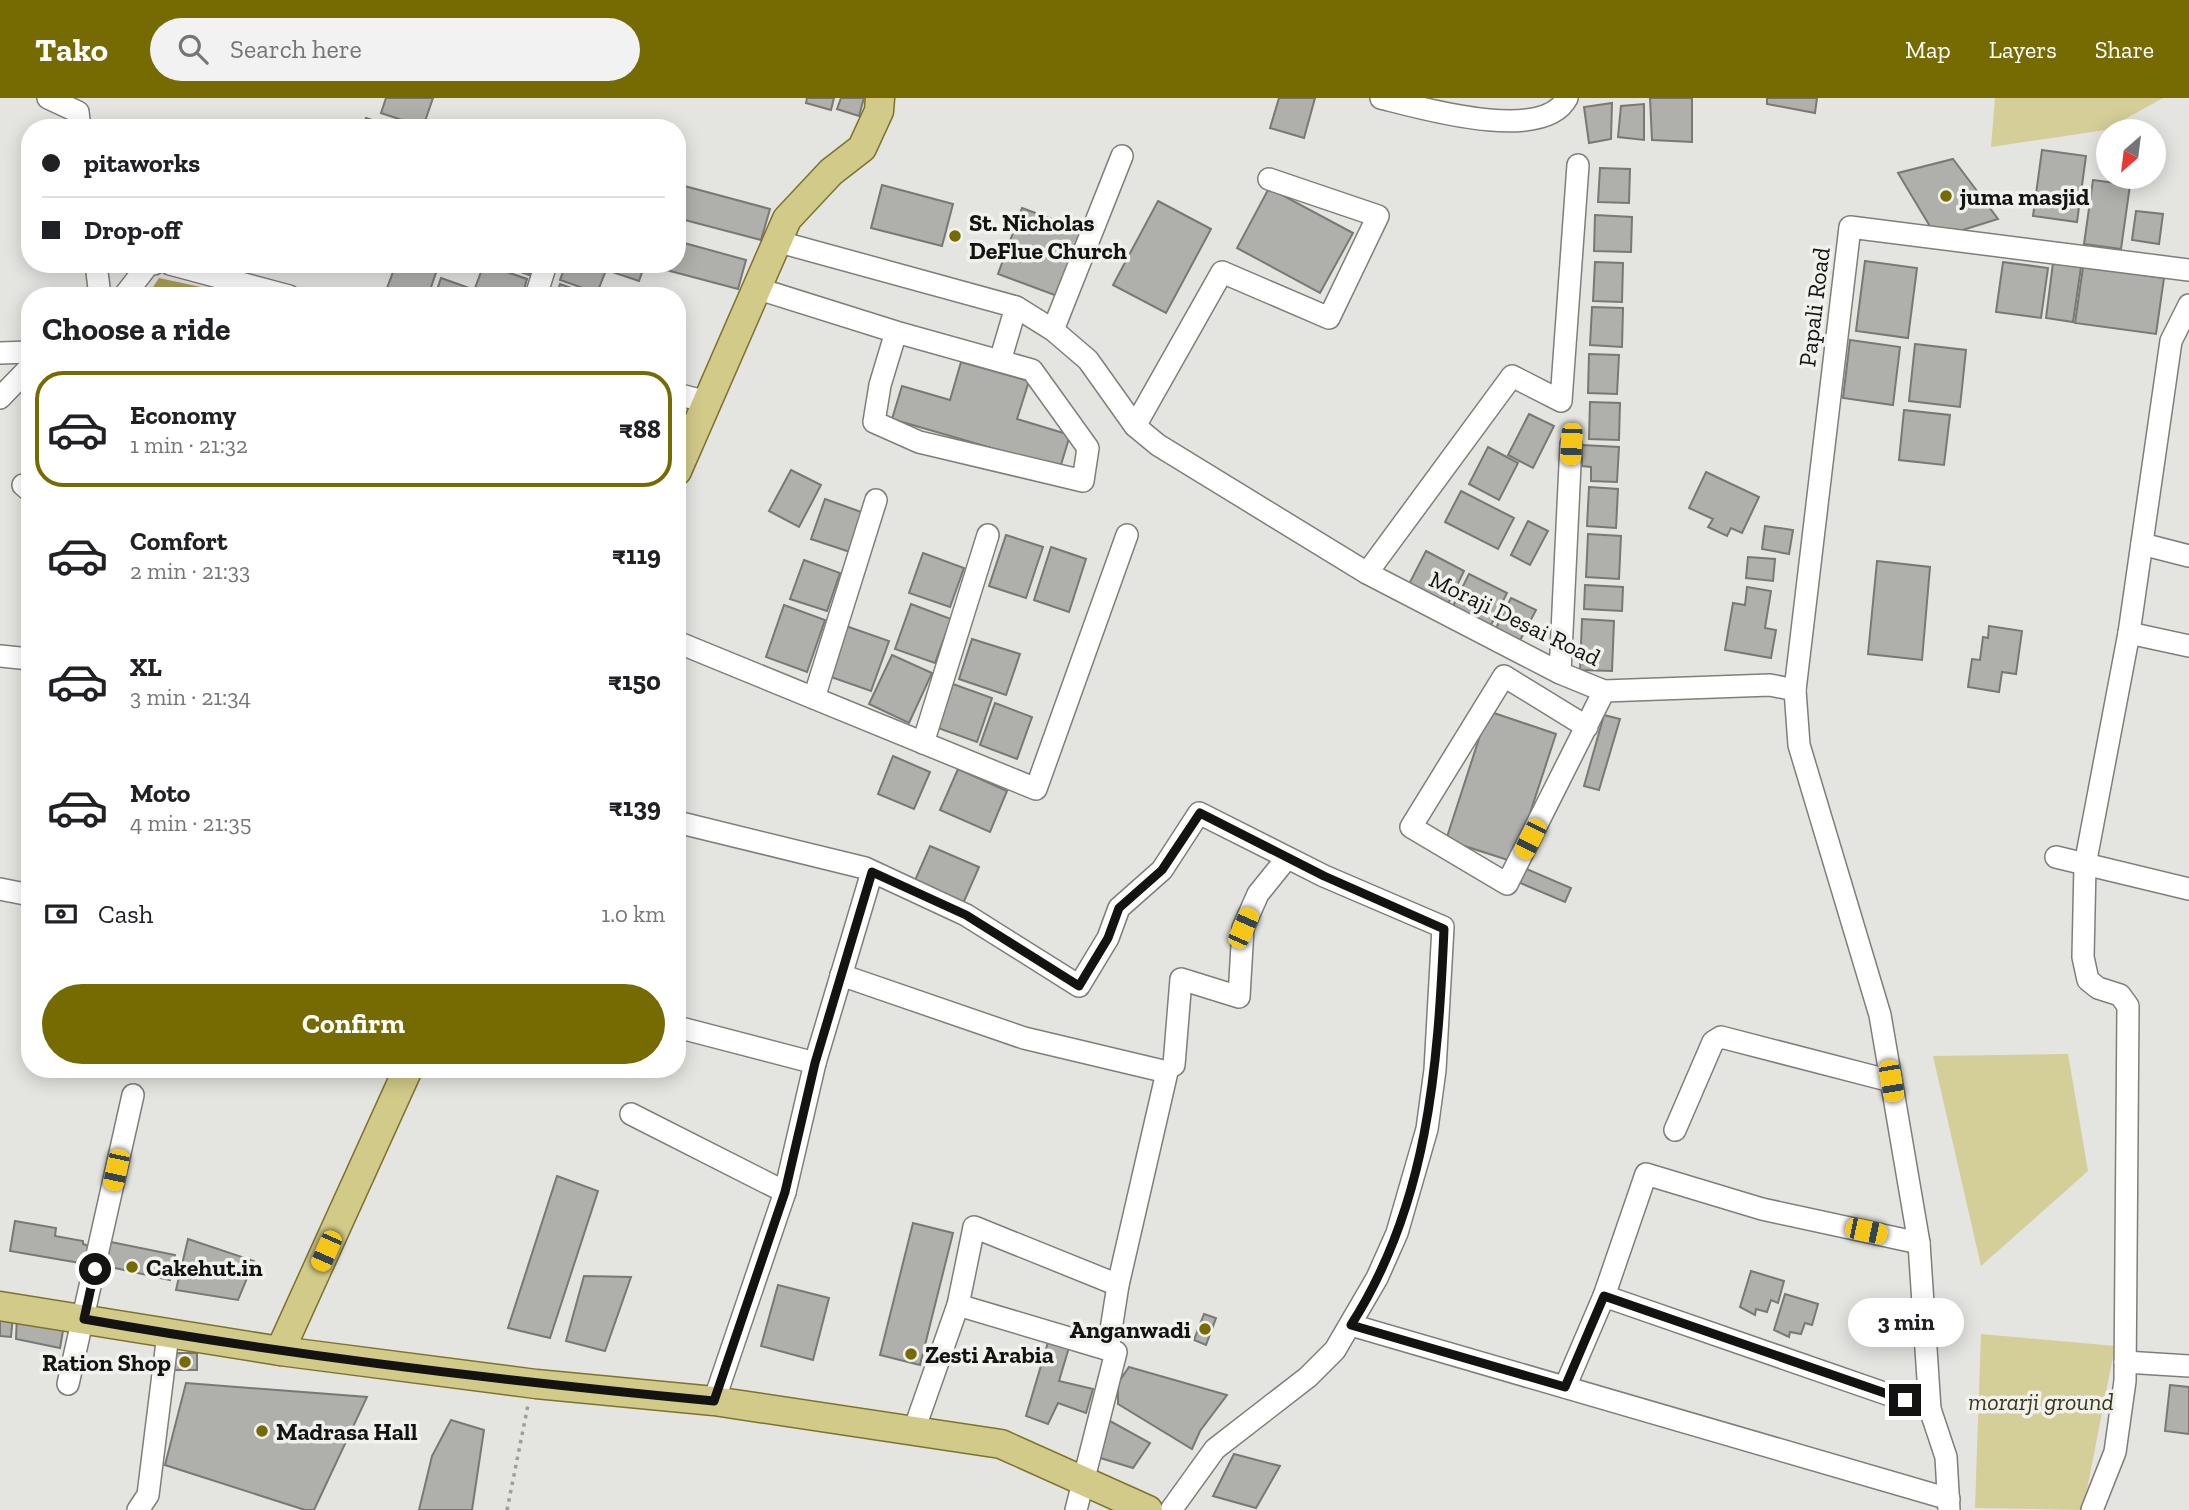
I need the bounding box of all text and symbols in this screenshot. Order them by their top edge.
search box [150,18,640,81]
text: Tako [35,30,108,69]
icon: search [174,30,212,68]
text: Search here [230,33,362,65]
text: Map [1905,35,1951,64]
text: Layers [1989,35,2057,64]
text: Share [2095,35,2154,64]
north arrow [2096,119,2166,189]
map controls [2096,119,2166,189]
text: pitaworks [84,147,200,179]
place label: juma masjid [1959,182,2090,211]
marker: juma masjid [1938,188,1954,204]
place label: St. Nicholas DeFlue Church [969,208,1127,265]
text: Drop-off [84,214,181,246]
marker: St. Nicholas DeFlue Church [947,228,963,244]
street label: Papali Road [1792,246,1836,368]
text: Choose a ride [42,310,230,348]
icon: car [46,398,109,461]
text: Economy [130,399,236,431]
text: ₹88 [619,413,661,445]
car [1560,422,1583,466]
text: 1 min · 21:32 [130,431,248,459]
icon: car [46,524,109,587]
text: Comfort [130,525,227,557]
text: ₹119 [612,539,661,571]
text: 2 min · 21:33 [130,557,250,585]
street label: Moraji Desai Road [1425,564,1605,672]
icon: car [46,650,109,713]
text: XL [130,651,162,683]
text: ₹150 [608,665,661,697]
text: 3 min · 21:34 [130,683,251,711]
icon: car [46,776,109,839]
text: Moto [130,777,190,809]
text: ₹139 [609,791,661,823]
text: 4 min · 21:35 [130,809,251,837]
car [1512,816,1549,862]
icon: cash [42,895,80,933]
text: Cash [98,898,153,930]
text: 1.0 km [601,900,665,928]
car [1225,905,1262,951]
button: Confirm [42,984,665,1064]
car [1878,1058,1905,1104]
car [102,1147,131,1193]
car [1844,1216,1889,1246]
car [308,1228,345,1274]
route start [79,1253,111,1285]
place label: Cakehut.in [146,1253,263,1282]
marker: Cakehut.in [124,1259,140,1275]
callout: 3 min [1847,1298,1963,1348]
text: 3 min [1877,1308,1935,1336]
place label: Anganwadi [1069,1315,1191,1344]
marker: Anganwadi [1197,1321,1213,1337]
place label: Zesti Arabia [925,1340,1054,1369]
marker: Zesti Arabia [903,1346,919,1362]
place label: Ration Shop [42,1348,171,1377]
marker: Ration Shop [177,1354,193,1370]
route end [1889,1384,1921,1416]
park label: morarji ground [1968,1387,2114,1416]
place label: Madrasa Hall [276,1417,418,1446]
marker: Madrasa Hall [254,1423,270,1439]

